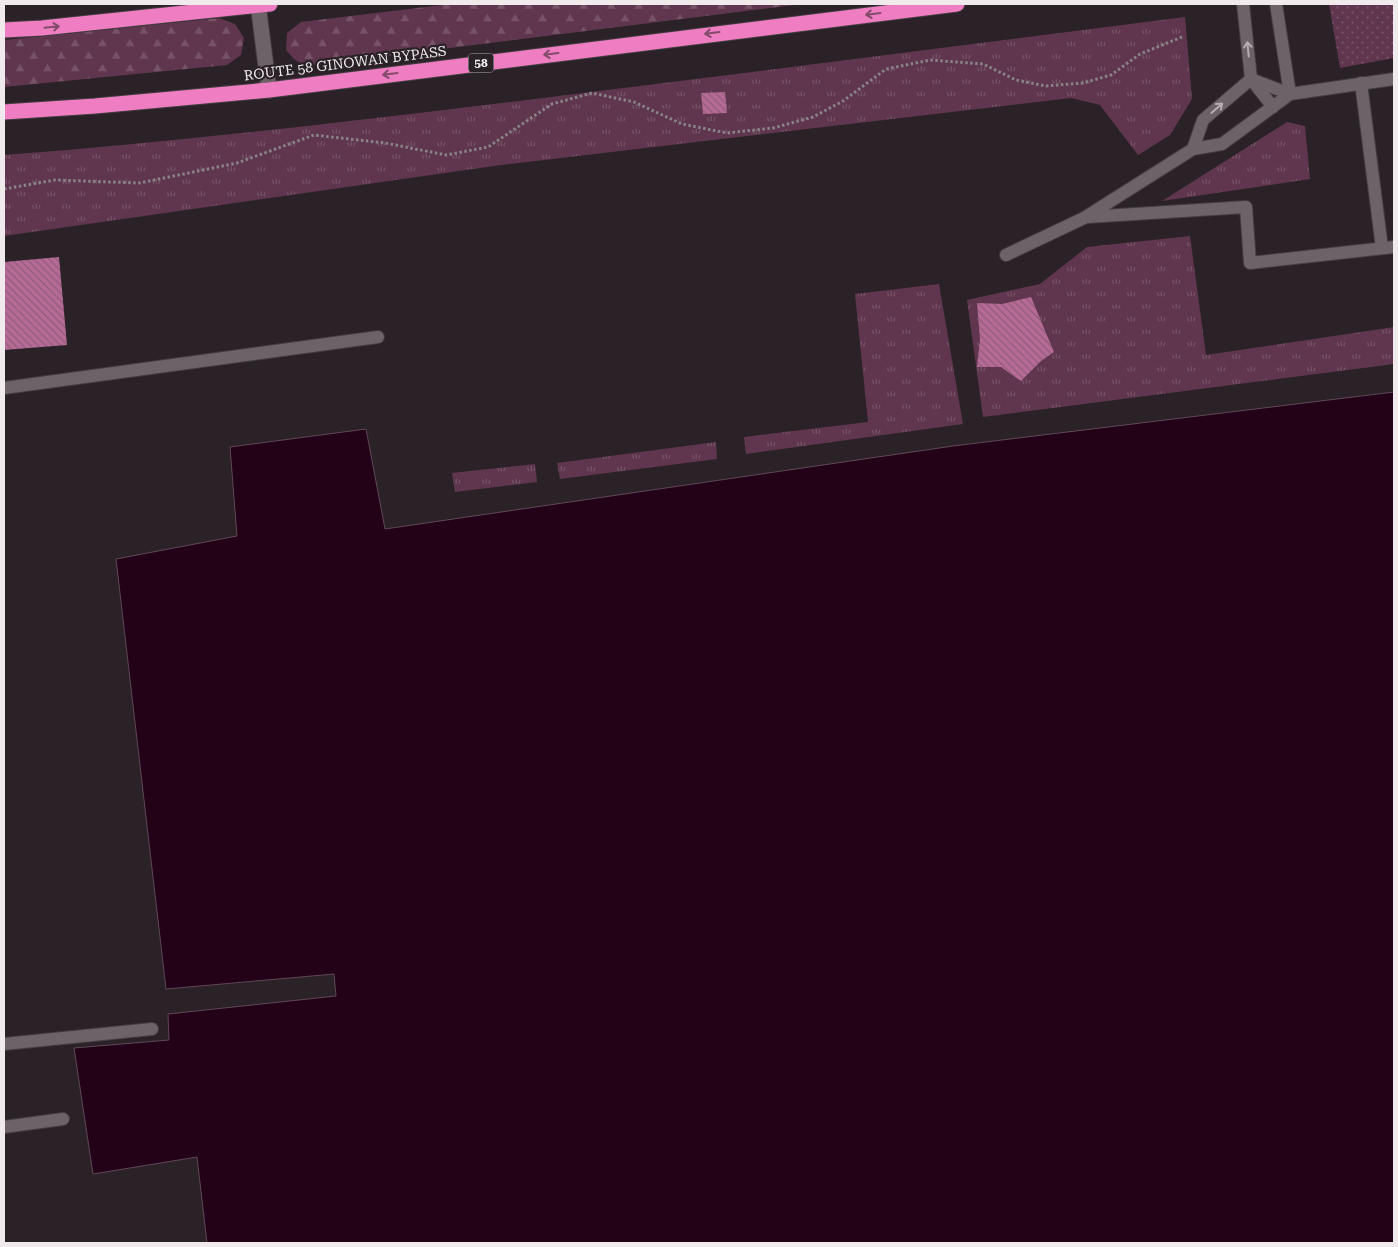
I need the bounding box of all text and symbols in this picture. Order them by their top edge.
one-way arrow [866,9,882,19]
one-way arrow [44,22,60,32]
one-way arrow [704,28,720,38]
one-way arrow [1243,41,1253,57]
street label: ROUTE 58 GINOWAN BYPASS [243,43,447,83]
one-way arrow [543,49,559,59]
road number: 58 [468,54,494,72]
one-way arrow [382,69,398,79]
one-way arrow [1210,102,1223,114]

